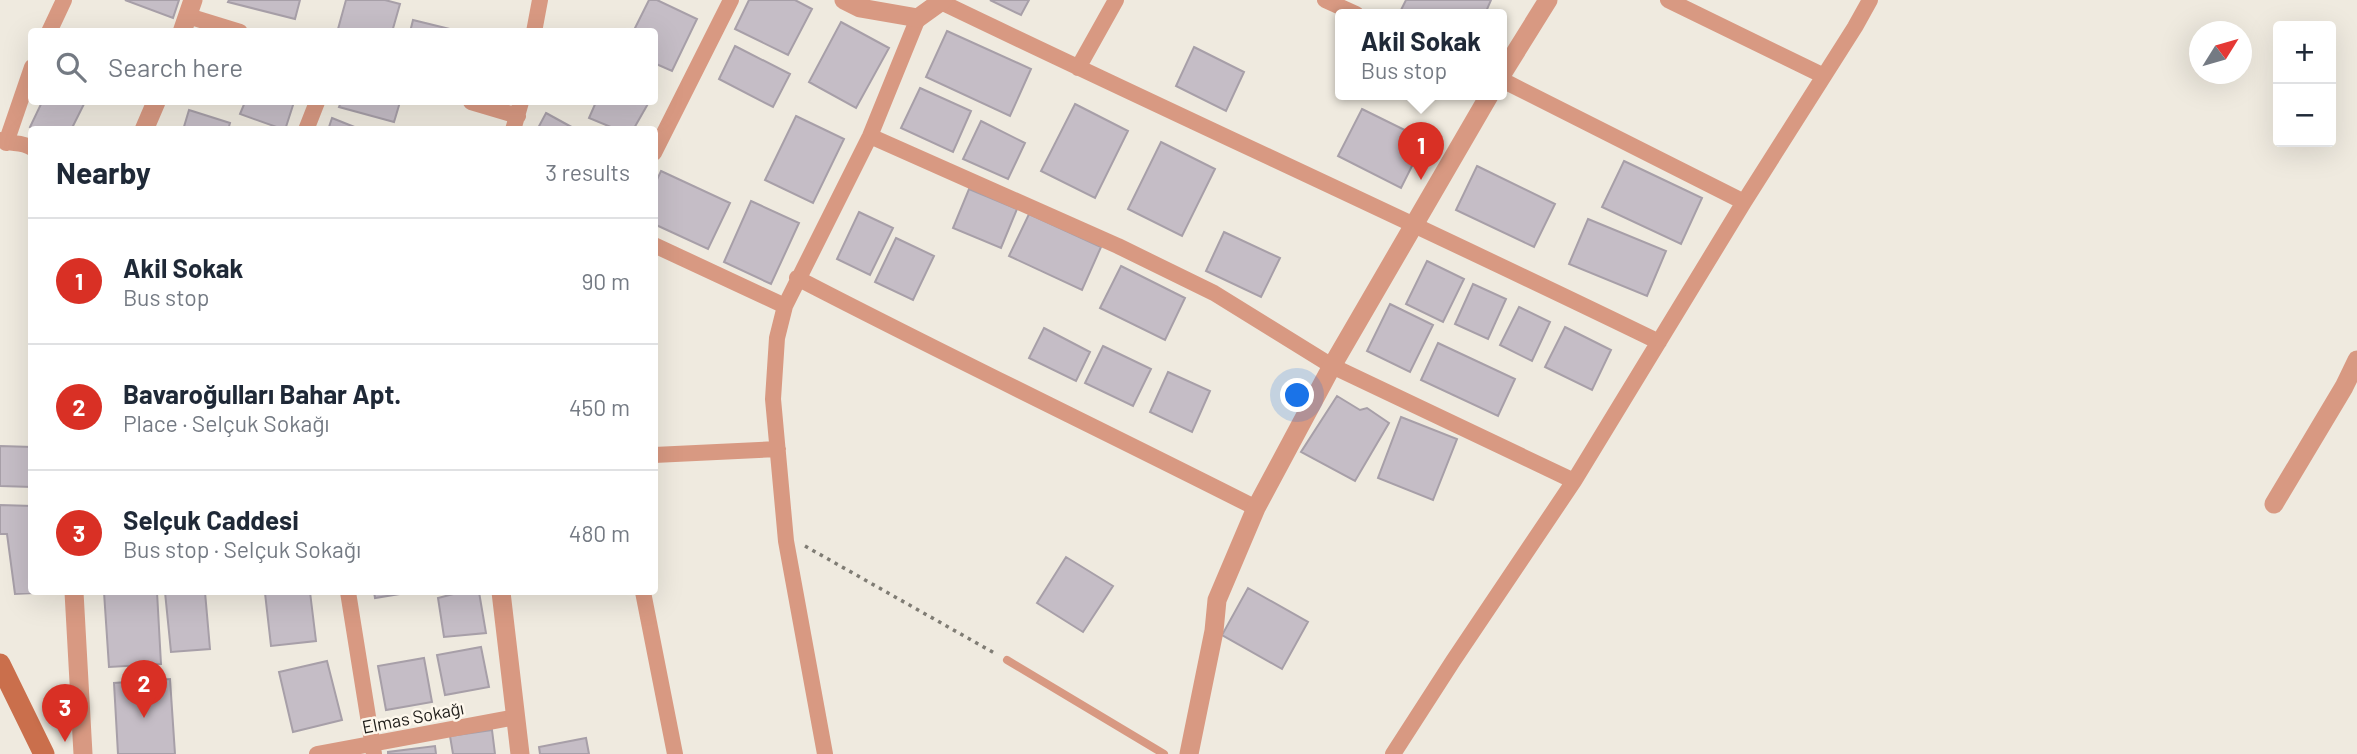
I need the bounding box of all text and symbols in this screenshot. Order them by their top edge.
popup [1335,9,1507,100]
north arrow [2189,21,2252,84]
map controls [2273,21,2336,147]
button: + [2273,21,2336,84]
text: Akil Sokak [1361,25,1481,56]
search box [28,28,658,105]
icon: search [52,48,90,86]
text: Search here [108,51,243,82]
text: Bus stop [1361,56,1447,84]
button: − [2273,84,2336,147]
pin: 1 [1398,122,1444,180]
text: Nearby [56,154,151,190]
text: 3 results [545,158,630,186]
text: Akil Sokak [123,252,243,283]
text: 1 [75,267,83,295]
text: 90 m [581,267,630,295]
text: Bus stop [123,283,209,311]
text: Bavaroğulları Bahar Apt. [123,378,401,409]
your location [1280,378,1314,412]
text: 2 [73,393,85,421]
text: 450 m [569,393,630,421]
text: Place · Selçuk Sokağı [123,409,329,437]
text: Selçuk Caddesi [123,504,299,535]
text: 3 [73,519,85,547]
text: 480 m [569,519,630,547]
text: Bus stop · Selçuk Sokağı [123,535,361,563]
pin: 2 [121,660,167,718]
pin: 3 [42,684,88,742]
street label: Elmas Sokağı [360,696,466,738]

